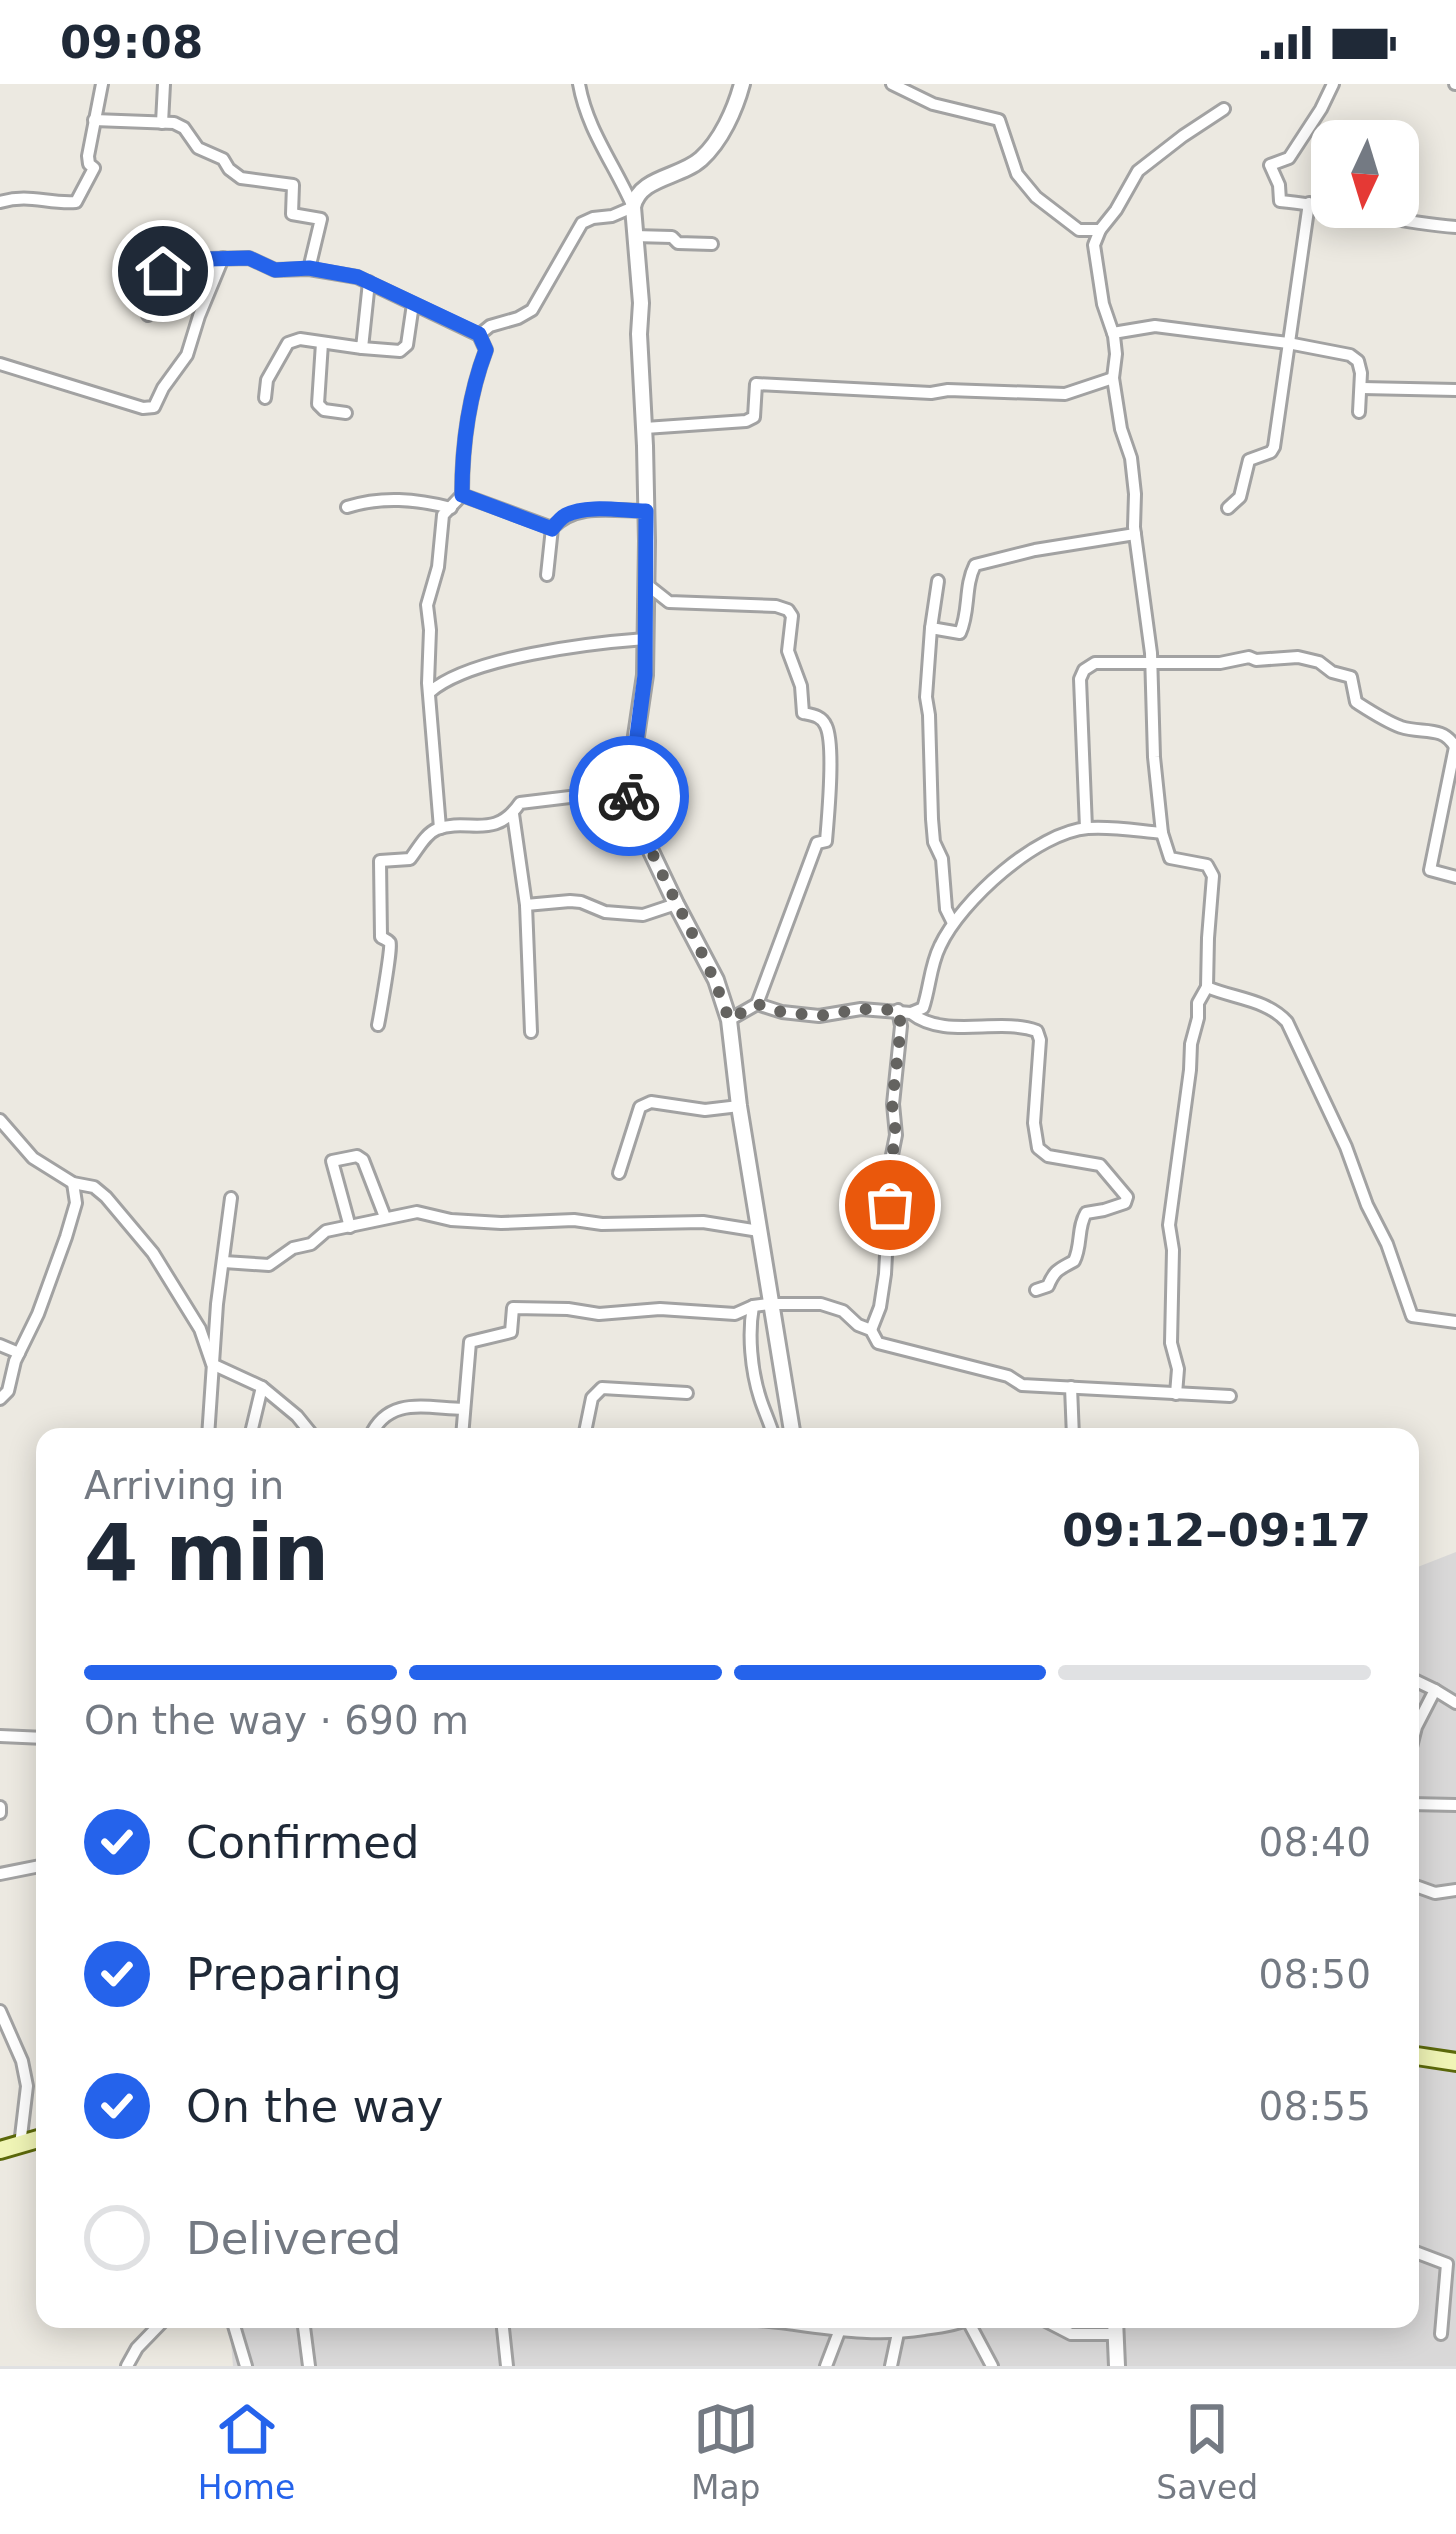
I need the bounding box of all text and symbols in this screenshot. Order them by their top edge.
text: 09:08 [60,16,203,69]
north arrow [1311,120,1419,228]
map controls [1311,120,1419,228]
pin [112,220,214,322]
icon: home [130,238,196,304]
courier [569,736,689,856]
icon: bike [596,763,662,829]
pin [839,1154,941,1256]
icon: bag [857,1172,923,1238]
text: Arriving in [84,1463,284,1508]
text: 09:12–09:17 [1062,1504,1371,1557]
text: 4 min [84,1508,329,1598]
text: On the way · 690 m [84,1698,469,1743]
icon: check [84,1809,150,1875]
text: Confirmed [186,1816,420,1869]
text: 08:40 [1259,1820,1371,1865]
icon: check [84,1941,150,2007]
text: Preparing [186,1948,402,2001]
text: 08:50 [1259,1952,1371,1997]
icon: check [84,2073,150,2139]
text: On the way [186,2080,443,2133]
text: 08:55 [1259,2084,1371,2129]
text: Delivered [186,2212,401,2265]
tab: Home [198,2396,295,2507]
tab: Map [691,2396,761,2507]
tab: Saved [1156,2396,1258,2507]

